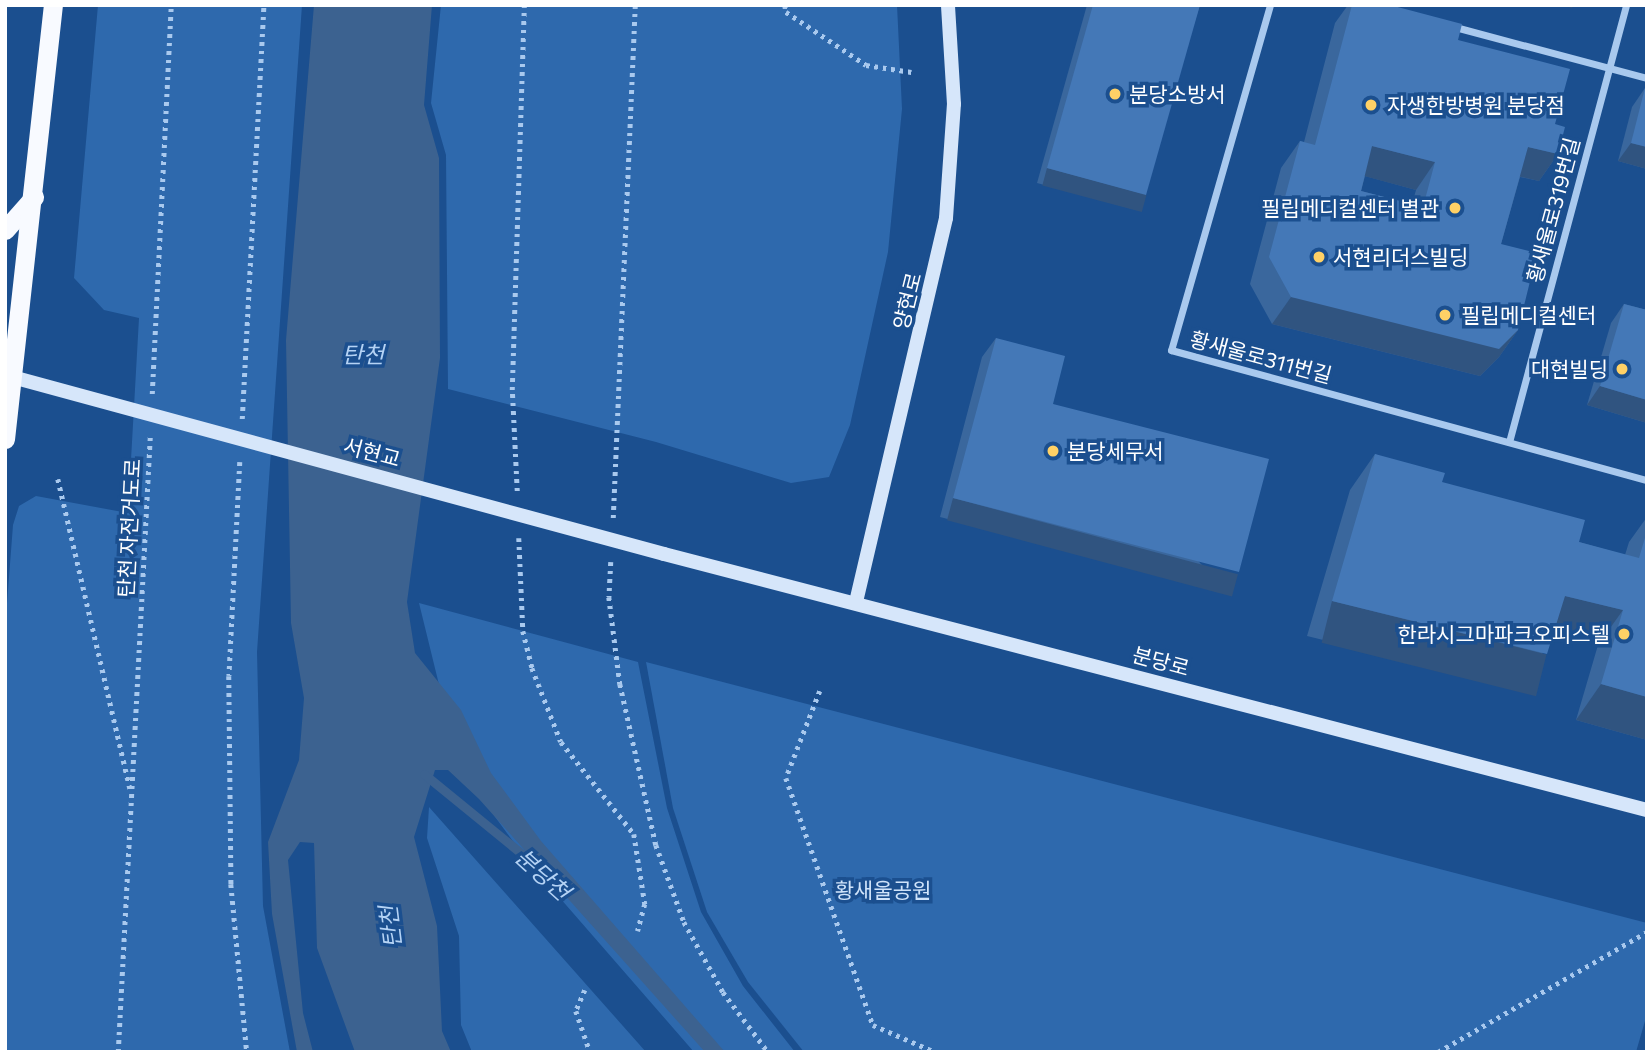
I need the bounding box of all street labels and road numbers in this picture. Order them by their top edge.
street label: 황새울로319번길 [1521,134,1585,286]
street label: 양현로 [888,270,926,332]
street label: 황새울로311번길 [1187,326,1335,388]
street label: 서현교 [341,432,403,472]
street label: 탄천 자전거도로 [113,458,145,598]
street label: 분당로 [1130,641,1192,681]

